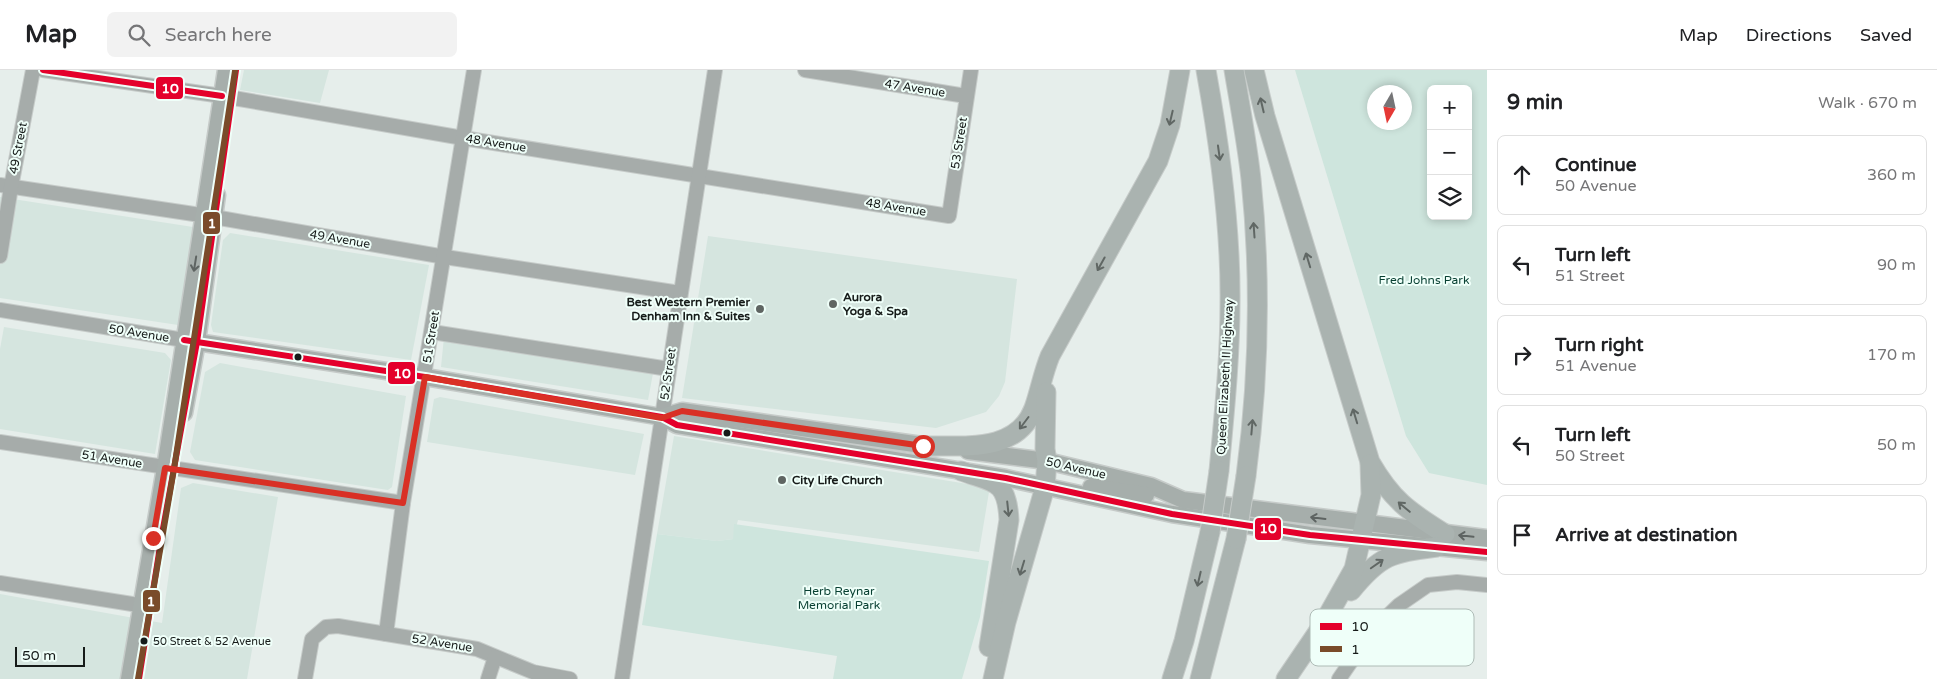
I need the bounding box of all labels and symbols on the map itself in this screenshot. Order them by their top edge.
line badge: 10 [155,76,184,100]
street label: 47 Avenue [884,76,946,100]
text: 10 [161,80,179,97]
north arrow [1367,85,1412,130]
one-way arrow [1257,97,1266,113]
one-way arrow [1166,109,1175,125]
street label: 53 Street [948,116,970,170]
street label: 49 Street [6,120,30,175]
street label: 48 Avenue [465,131,527,155]
one-way arrow [1215,144,1225,160]
street label: 48 Avenue [865,195,927,219]
line badge: 1 [202,211,221,235]
text: 1 [208,215,216,232]
one-way arrow [1249,222,1258,238]
street label: 49 Avenue [309,227,372,251]
one-way arrow [1303,253,1313,269]
one-way arrow [190,256,200,272]
one-way arrow [1096,256,1106,271]
park label: Fred Johns Park [1379,273,1470,287]
place label: Aurora Yoga & Spa [843,290,908,319]
place label: Best Western Premier Denham Inn & Suites [627,295,750,323]
marker: Aurora Yoga & Spa [827,298,839,310]
street label: Queen Elizabeth II Highway [1214,298,1236,455]
marker: Best Western Premier Denham Inn & Suites [754,303,766,315]
street label: 51 Street [420,310,442,364]
street label: 50 Avenue [108,321,170,345]
street label: 52 Street [657,347,679,401]
unlabelled marker [293,352,303,362]
line badge: 10 [387,361,416,385]
text: 10 [393,365,411,382]
one-way arrow [1349,408,1359,424]
one-way arrow [1019,416,1030,429]
one-way arrow [1247,420,1256,436]
unlabelled marker [722,428,732,438]
route start [912,435,935,458]
street label: 51 Avenue [81,447,143,471]
street label: 50 Avenue [1045,454,1108,482]
place label: City Life Church [792,473,883,488]
marker: City Life Church [776,474,788,486]
one-way arrow [1003,500,1012,516]
one-way arrow [1398,501,1411,512]
one-way arrow [1310,513,1326,523]
line badge: 10 [1254,517,1282,541]
text: 10 [1259,520,1277,537]
route end [142,527,165,550]
one-way arrow [1458,531,1474,541]
one-way arrow [1016,559,1026,575]
one-way arrow [1370,559,1384,569]
one-way arrow [1194,571,1203,587]
park label: Herb Reynar Memorial Park [798,584,881,612]
line badge: 1 [142,589,161,613]
text: 1 [147,593,155,610]
legend [1310,609,1474,666]
text: 10 [1351,618,1369,635]
street label: 52 Avenue [411,631,473,655]
place label: 50 Street & 52 Avenue [153,635,271,648]
marker: 50 Street & 52 Avenue [139,636,149,646]
text: 1 [1351,641,1360,658]
scale bar [15,644,85,667]

